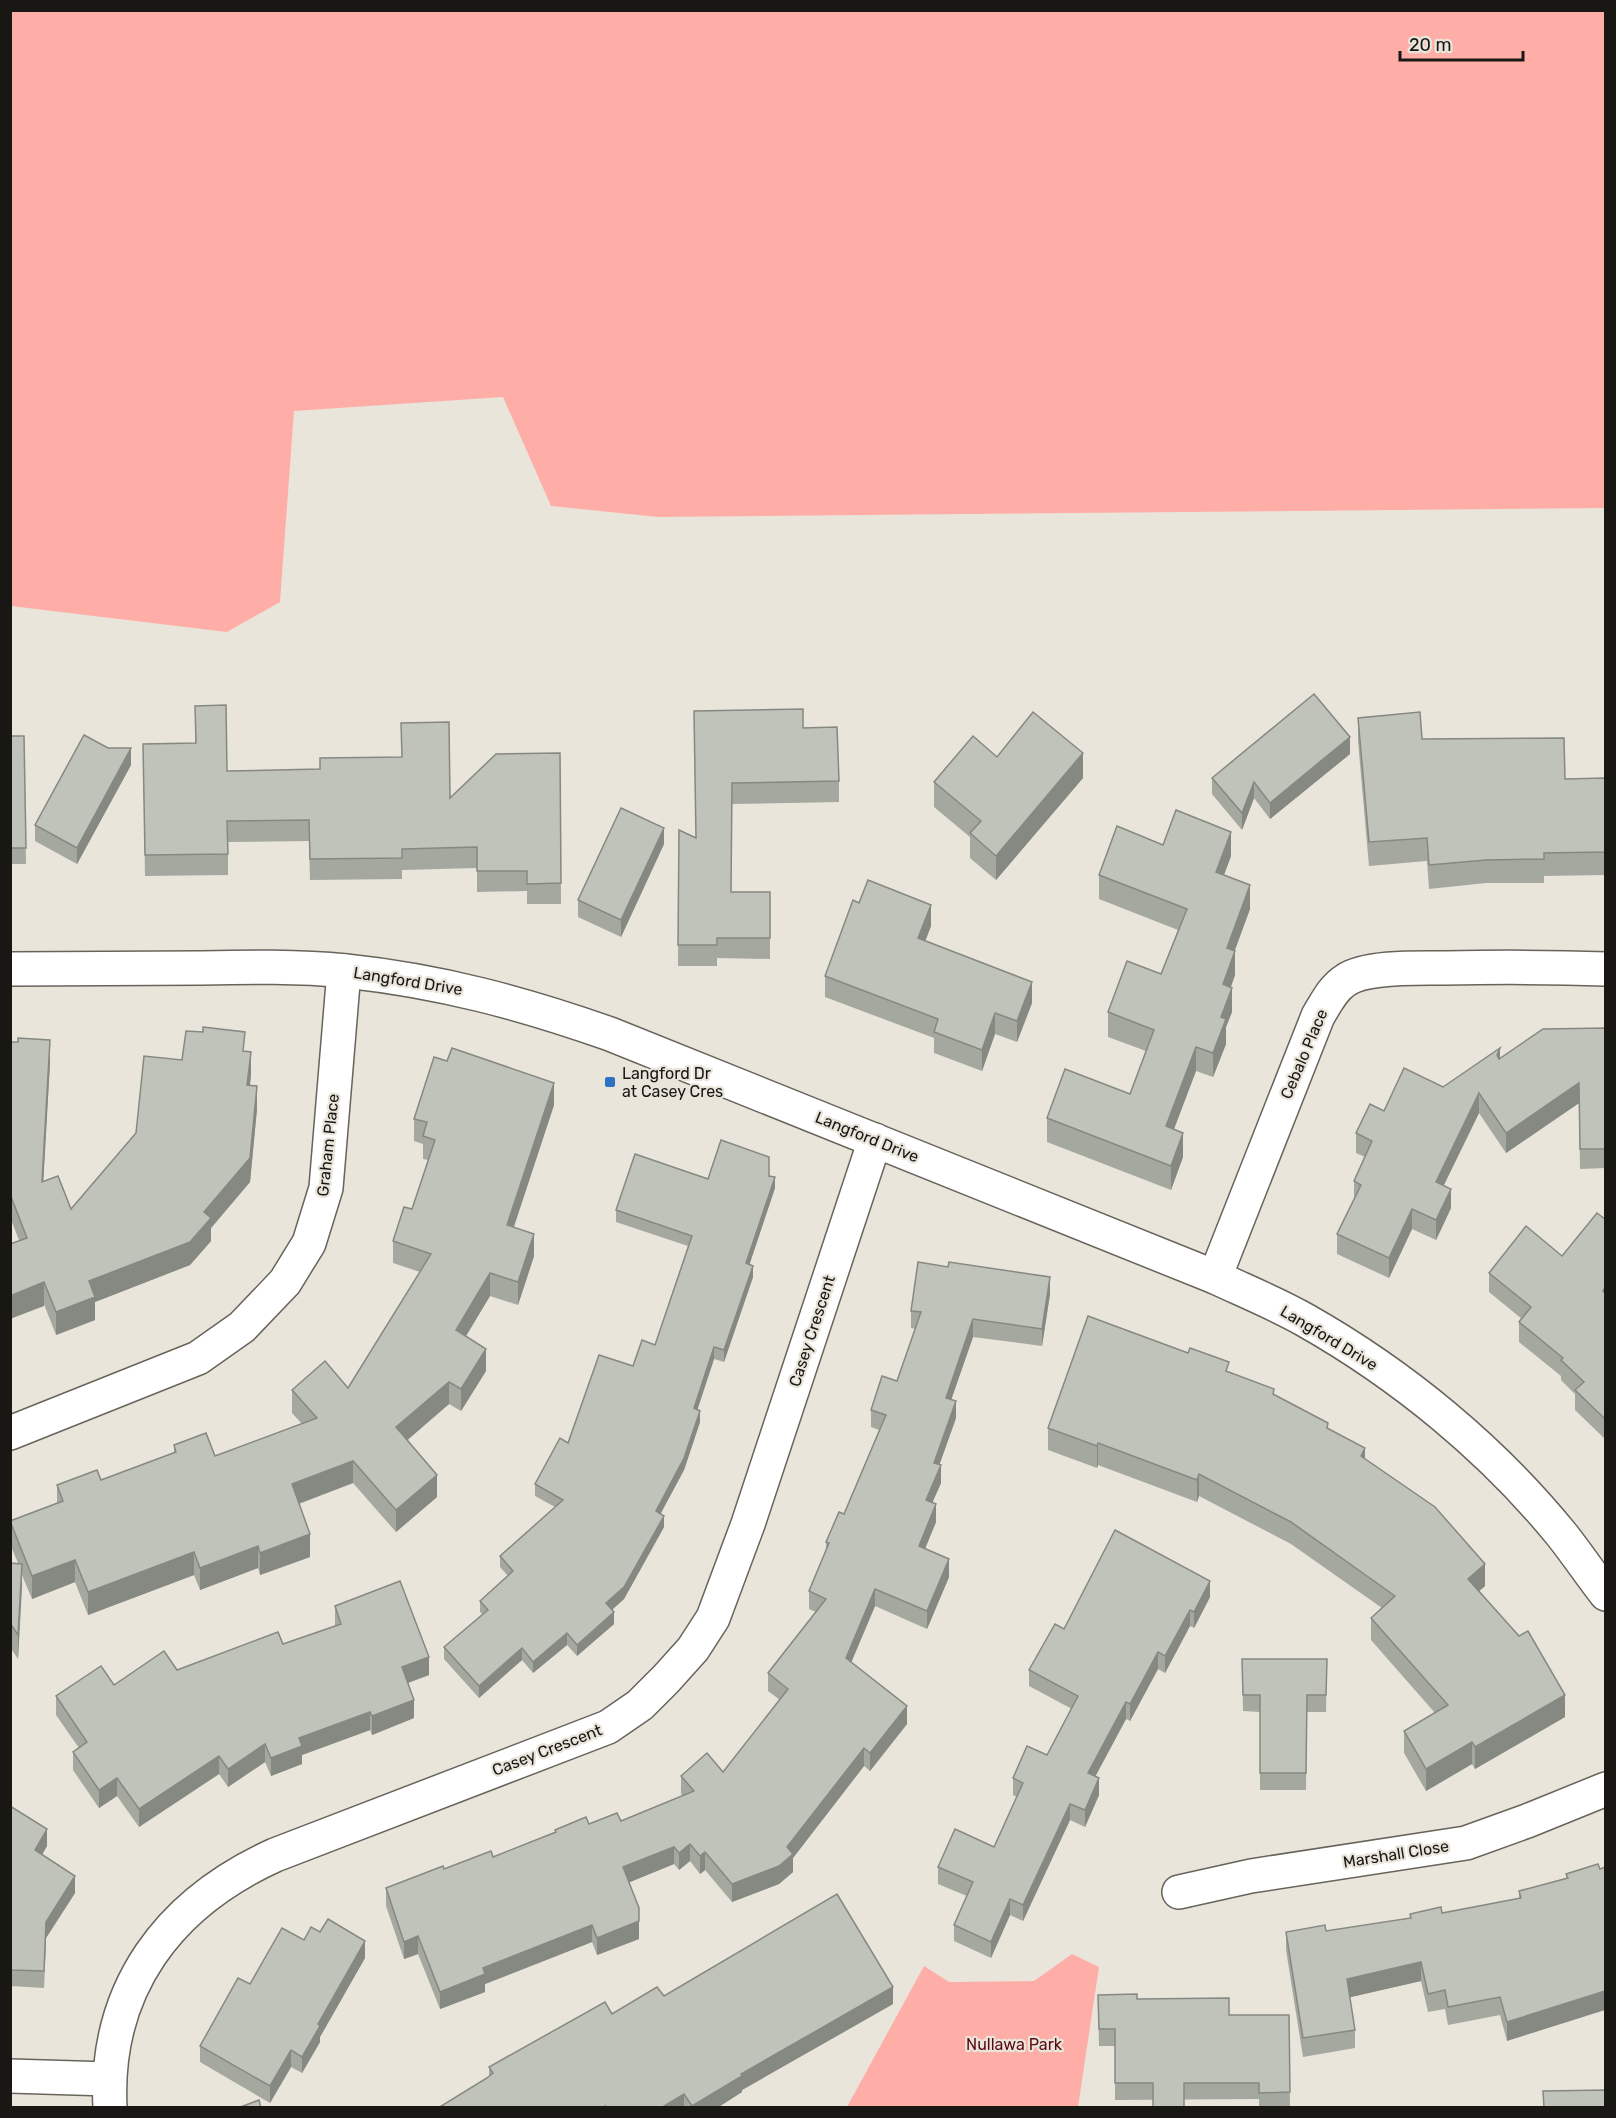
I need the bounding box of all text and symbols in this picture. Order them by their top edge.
scale bar [1400,24,1523,62]
text: 20 m [1409,34,1451,56]
street label: Langford Drive [352,963,464,999]
street label: Cebalo Place [1277,1006,1331,1102]
place label: Langford Dr at Casey Cres [622,1064,723,1101]
marker: Langford Dr at Casey Cres [603,1075,617,1089]
street label: Graham Place [313,1093,343,1197]
street label: Langford Drive [812,1108,922,1166]
street label: Casey Crescent [785,1273,839,1389]
street label: Langford Drive [1277,1301,1381,1375]
street label: Casey Crescent [489,1720,605,1780]
street label: Marshall Close [1342,1836,1450,1872]
park label: Nullawa Park [966,2035,1063,2054]

